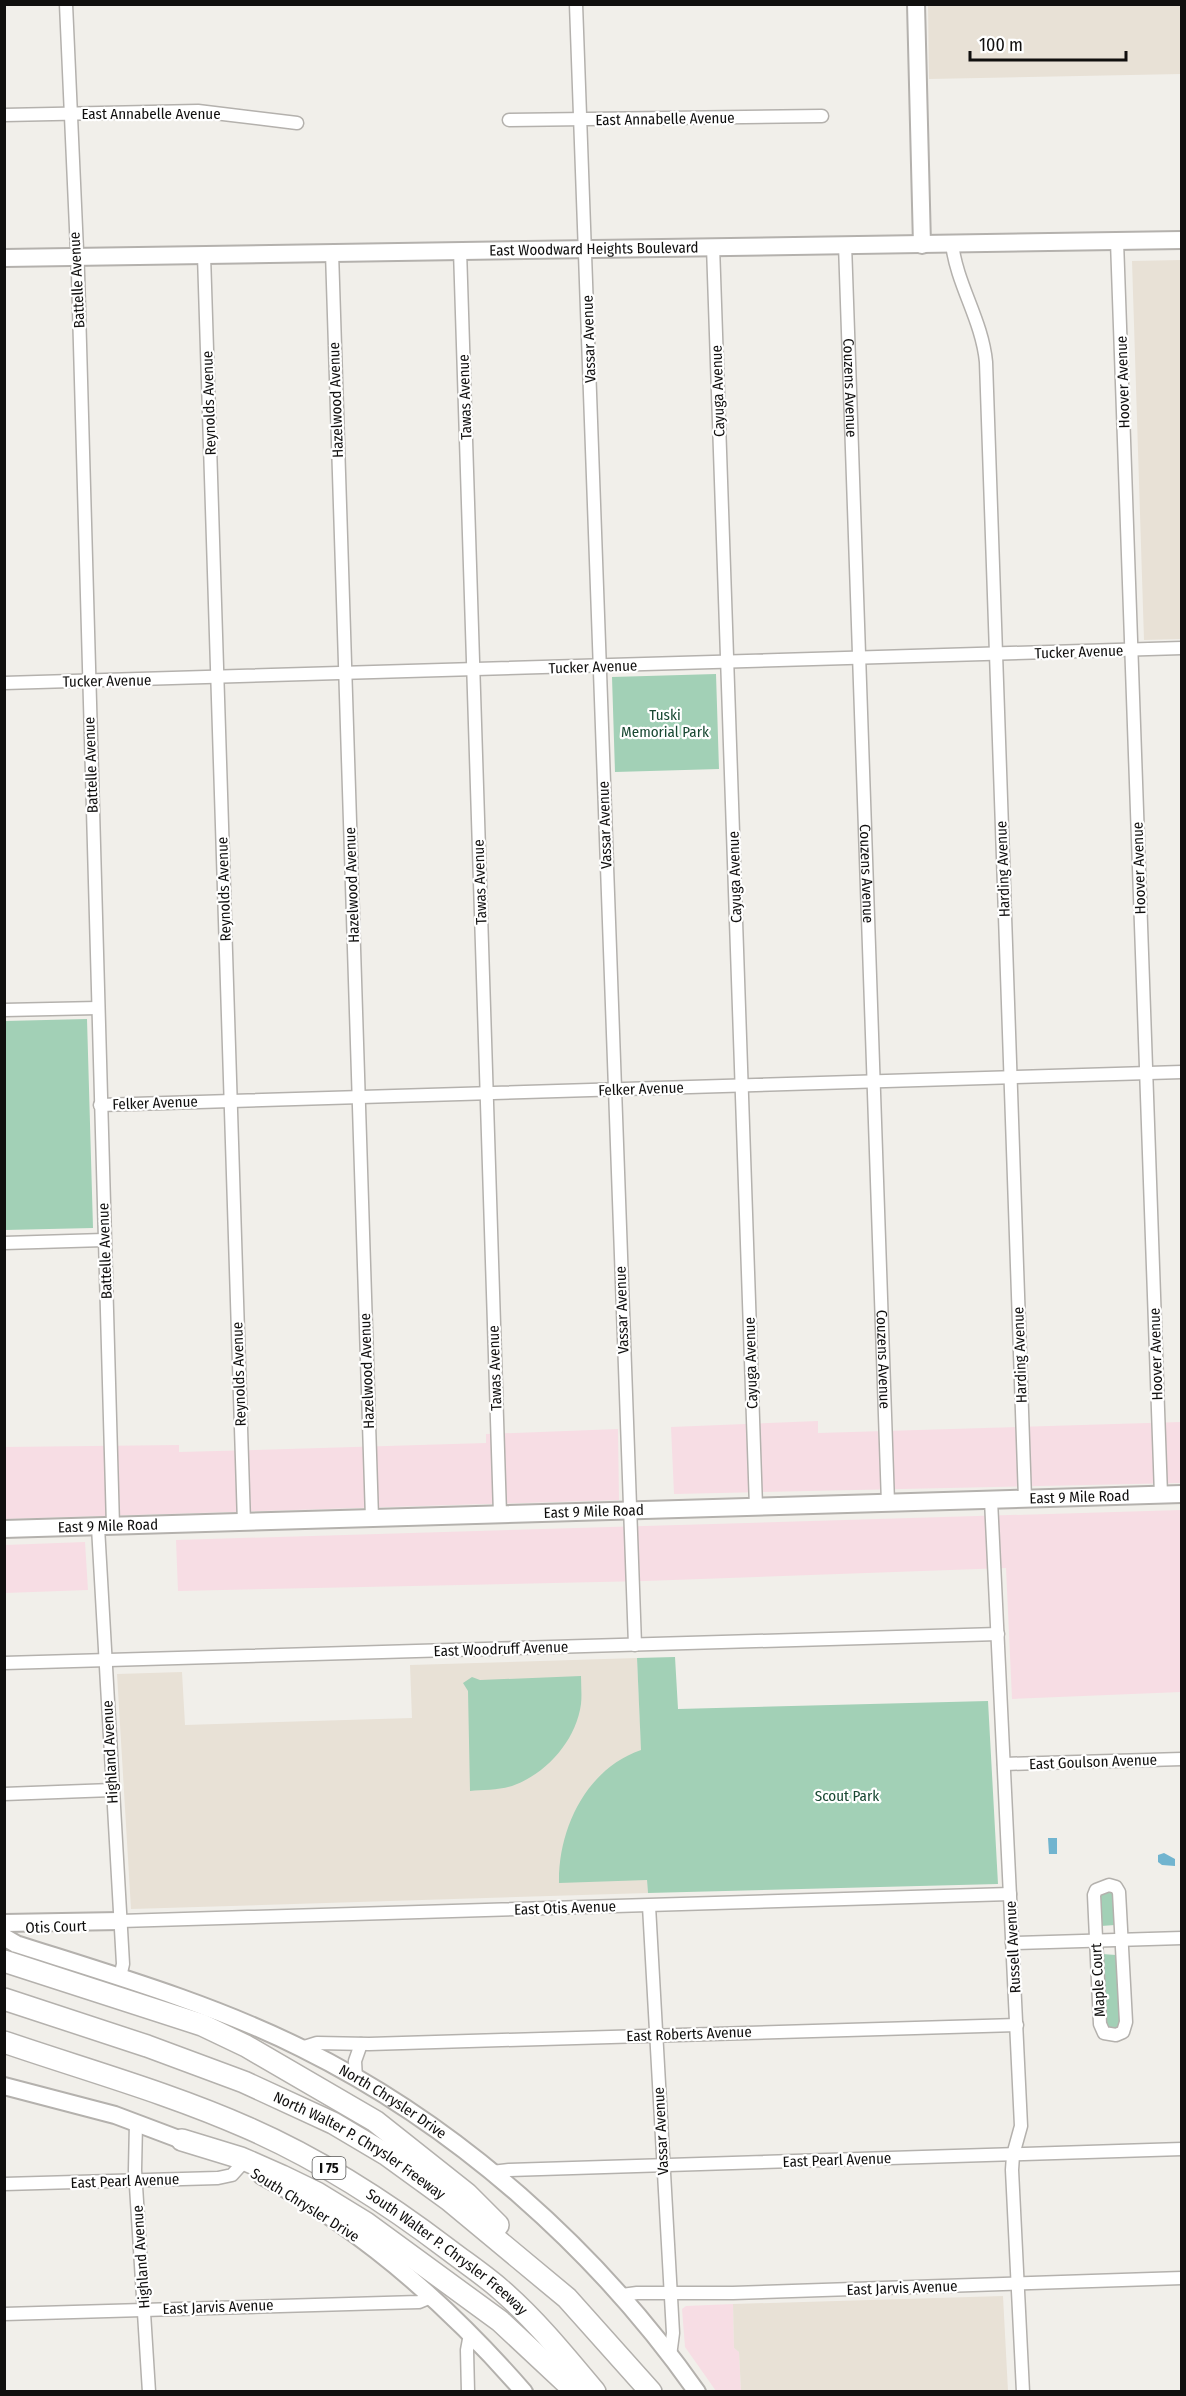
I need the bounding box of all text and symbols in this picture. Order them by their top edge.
scale bar [970,24,1126,62]
text: 100 m [979,34,1023,56]
street label: East Annabelle Avenue [81,105,221,123]
street label: East Annabelle Avenue [595,109,735,129]
street label: Battelle Avenue [65,231,89,329]
street label: East Woodward Heights Boulevard [489,238,699,260]
street label: Vassar Avenue [578,295,600,383]
street label: Hoover Avenue [1112,335,1134,429]
street label: Couzens Avenue [839,338,861,438]
street label: Hazelwood Avenue [325,342,347,458]
street label: Cayuga Avenue [707,345,729,437]
street label: Reynolds Avenue [198,350,220,456]
street label: Tawas Avenue [455,354,475,440]
street label: Tucker Avenue [1034,641,1124,663]
street label: Tucker Avenue [548,656,638,678]
street label: Tucker Avenue [62,671,152,691]
park label: Tuski Memorial Park [621,706,709,741]
street label: Battelle Avenue [80,717,102,813]
street label: Vassar Avenue [594,781,616,869]
street label: Harding Avenue [992,820,1014,918]
street label: Hoover Avenue [1128,821,1150,915]
street label: Couzens Avenue [856,824,877,924]
street label: Hazelwood Avenue [341,827,363,943]
street label: Cayuga Avenue [724,831,746,923]
street label: Reynolds Avenue [213,836,235,942]
street label: Tawas Avenue [470,839,490,925]
street label: Felker Avenue [598,1079,684,1099]
street label: Felker Avenue [112,1093,198,1113]
street label: Battelle Avenue [94,1203,116,1299]
street label: Vassar Avenue [611,1266,633,1354]
street label: Harding Avenue [1009,1306,1031,1404]
street label: Hoover Avenue [1145,1307,1167,1401]
street label: Couzens Avenue [872,1309,894,1409]
street label: Hazelwood Avenue [356,1313,378,1429]
street label: Cayuga Avenue [740,1317,762,1409]
street label: Reynolds Avenue [228,1321,250,1427]
street label: Tawas Avenue [485,1325,505,1411]
street label: East 9 Mile Road [1029,1487,1130,1508]
street label: East 9 Mile Road [543,1501,644,1522]
street label: East 9 Mile Road [58,1515,158,1536]
street label: East Woodruff Avenue [433,1638,569,1660]
street label: Highland Avenue [98,1700,122,1804]
street label: East Goulson Avenue [1029,1751,1157,1773]
park label: Scout Park [815,1787,879,1805]
street label: East Otis Avenue [514,1897,616,1919]
street label: Russell Avenue [1002,1900,1024,1994]
street label: Otis Court [25,1917,87,1937]
street label: Maple Court [1087,1942,1109,2017]
street label: East Roberts Avenue [626,2023,752,2045]
street label: North Chrysler Drive [336,2061,450,2143]
street label: Vassar Avenue [650,2087,672,2175]
street label: North Walter P. Chrysler Freeway [271,2088,449,2203]
street label: East Pearl Avenue [782,2149,892,2171]
road number: I 75 [312,2157,346,2179]
street label: South Chrysler Drive [247,2164,363,2246]
street label: East Pearl Avenue [70,2170,180,2192]
street label: South Walter P. Chrysler Freeway [363,2185,532,2319]
street label: Highland Avenue [128,2205,154,2309]
street label: East Jarvis Avenue [846,2277,958,2299]
street label: East Jarvis Avenue [162,2296,274,2318]

